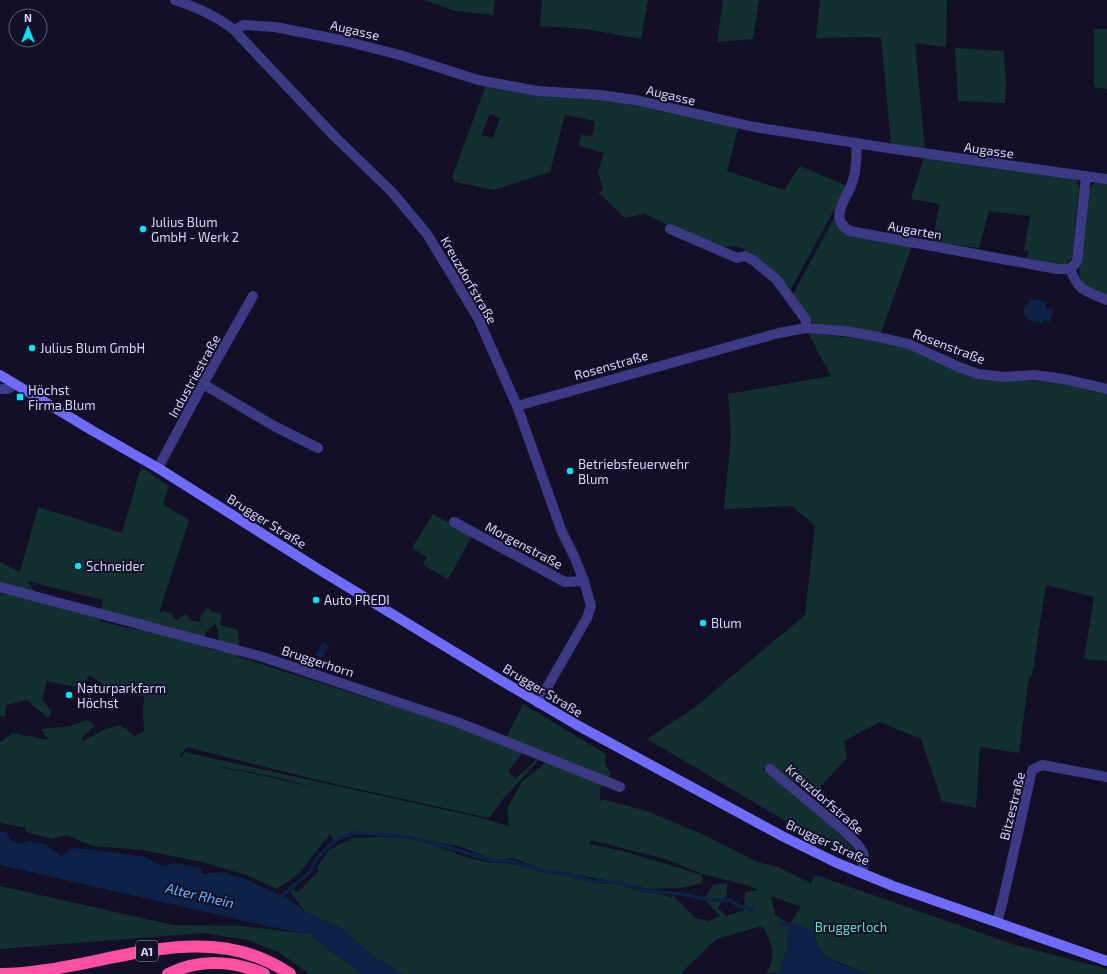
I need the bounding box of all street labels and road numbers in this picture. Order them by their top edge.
street label: Augasse [329,17,381,43]
street label: Augasse [645,82,697,108]
street label: Augasse [963,139,1015,161]
street label: Augarten [887,217,943,243]
street label: Kreuzdorfstraße [437,233,501,327]
street label: Rosenstraße [911,325,987,367]
street label: Industriestraße [165,332,223,420]
street label: Rosenstraße [572,347,650,383]
street label: Brugger Straße [224,490,310,552]
street label: Morgenstraße [483,518,565,572]
street label: Bruggerhorn [280,642,356,680]
street label: Brugger Straße [500,660,586,720]
street label: Kreuzdorfstraße [783,761,867,837]
street label: Bitzestraße [996,770,1028,842]
street label: Brugger Straße [784,816,872,868]
road number: A1 [136,941,158,961]

